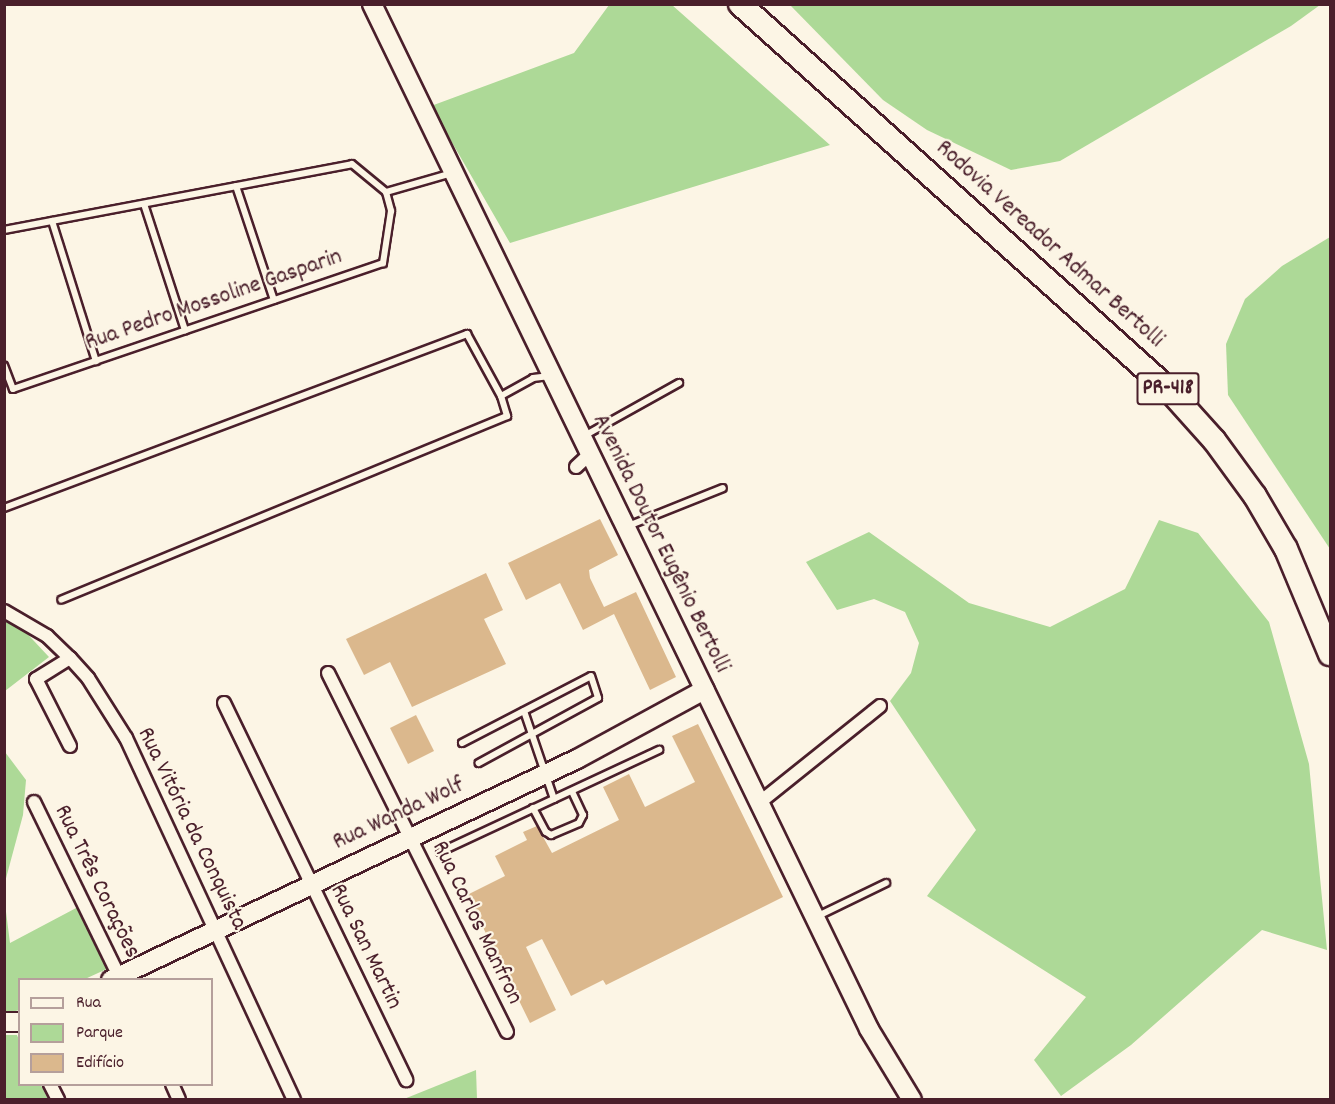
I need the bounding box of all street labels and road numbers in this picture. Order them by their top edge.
street label: Rodovia Vereador Admar Bertolli [929,135,1169,355]
street label: Rua Pedro Mossoline Gasparin [82,243,346,359]
road number: PR-418 [1136,370,1200,408]
street label: Avenida Doutor Eugênio Bertolli [585,410,735,678]
street label: Rua Vitória da Conquista [129,723,253,935]
street label: Rua Wanda Wolf [329,772,469,858]
street label: Rua Três Corações [46,801,146,963]
street label: Rua Carlos Manfron [424,837,528,1009]
street label: Rua San Martin [322,880,408,1014]

